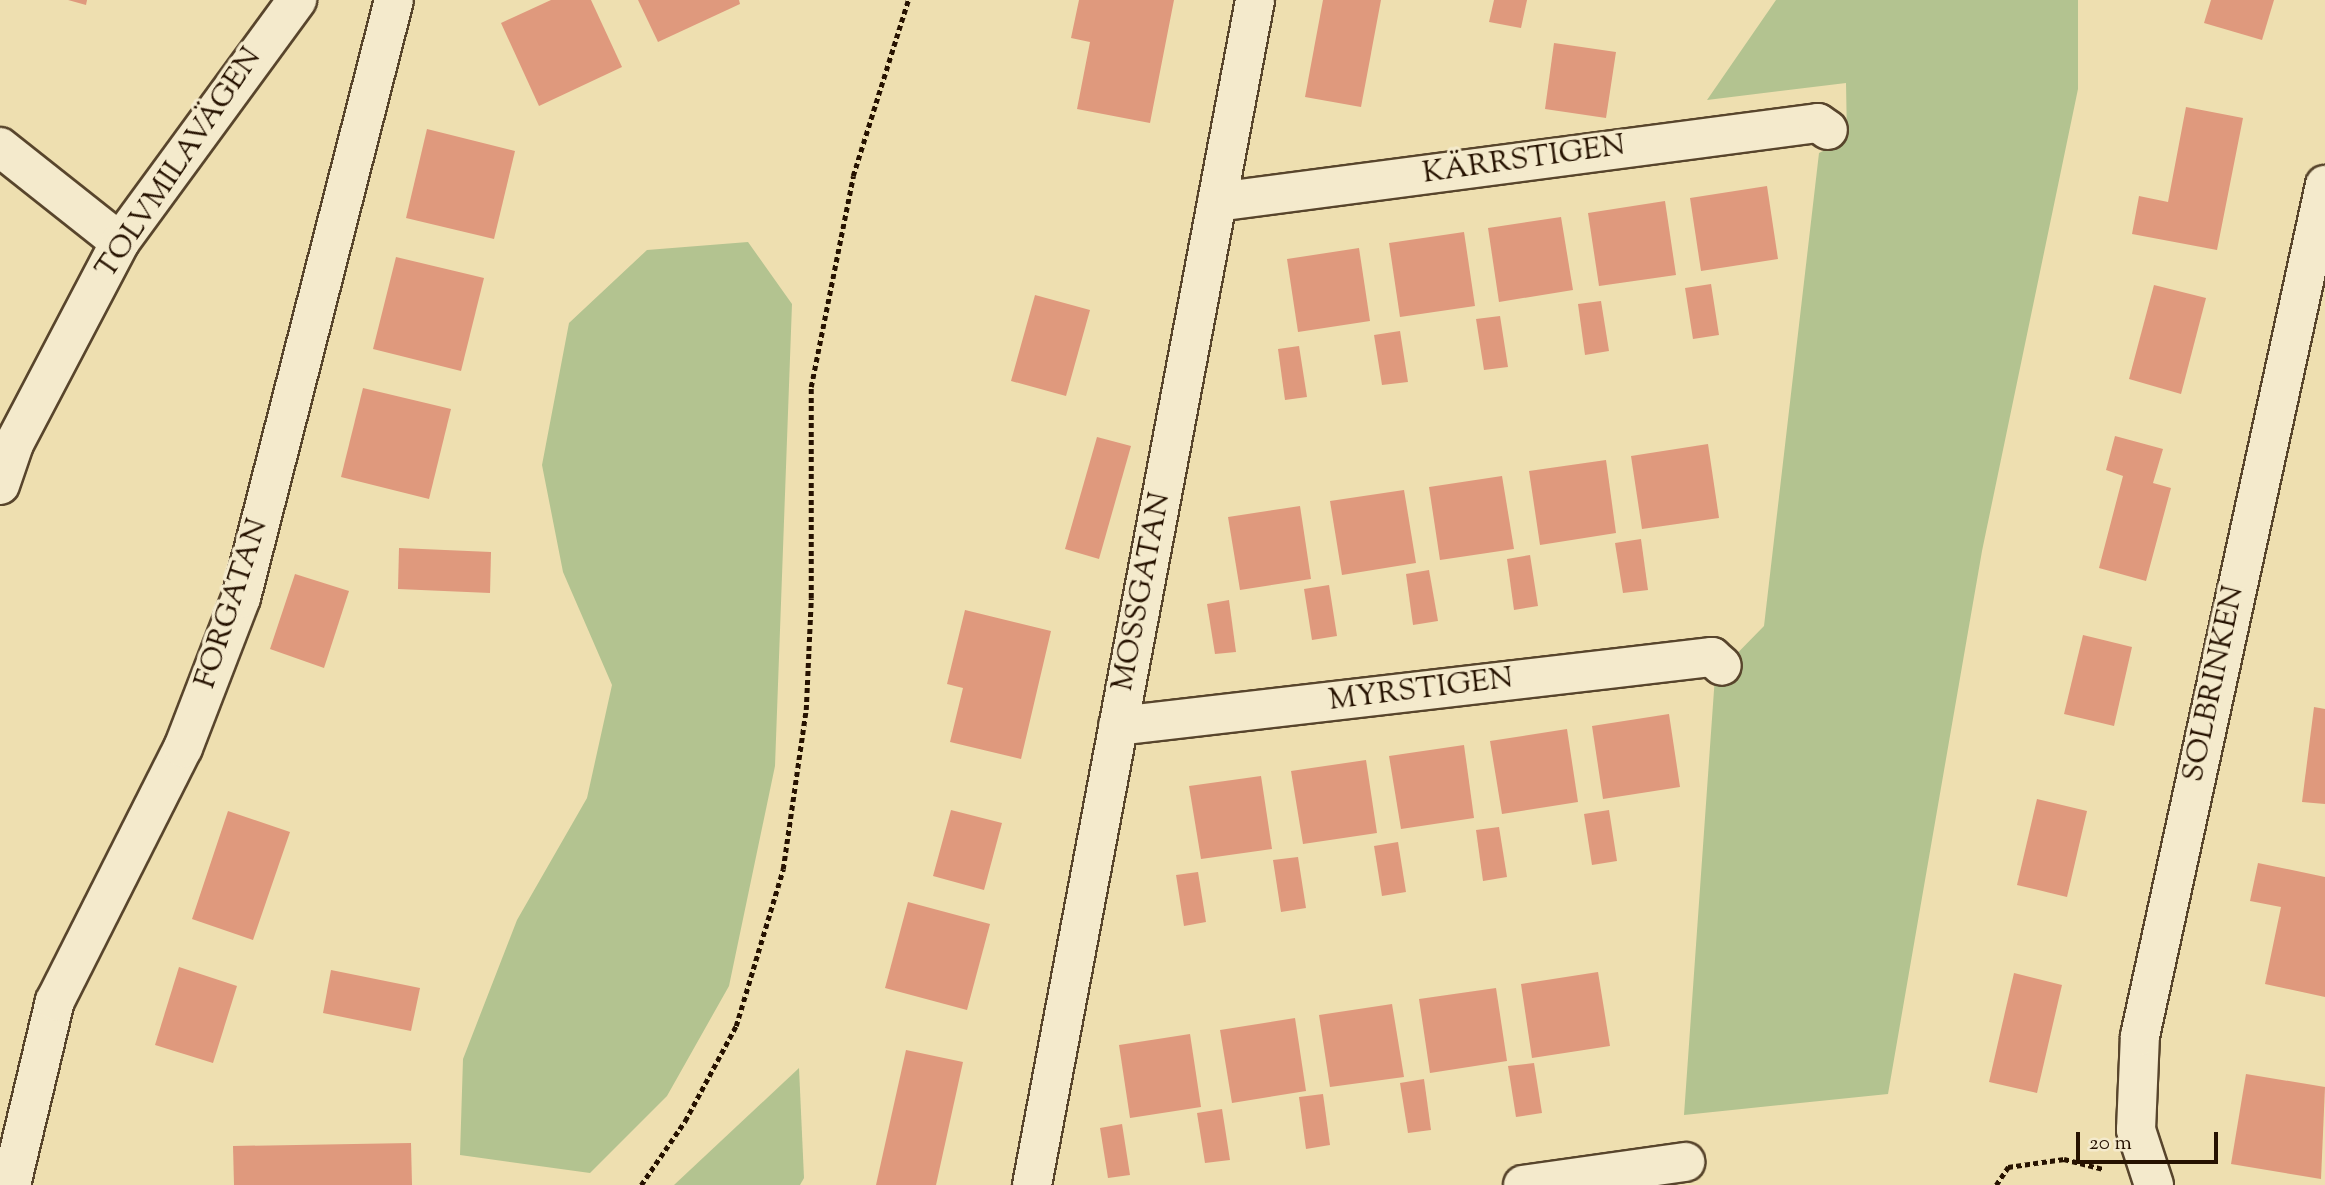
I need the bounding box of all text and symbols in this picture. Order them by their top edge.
street label: TOLVMILAVÄGEN [89,42,271,286]
street label: KÄRRSTIGEN [1420,129,1628,193]
street label: MOSSGATAN [1106,490,1180,694]
street label: FORGATAN [189,515,277,693]
street label: SOLBRINKEN [2177,583,2253,785]
street label: MYRSTIGEN [1327,662,1515,720]
scale bar [2080,1118,2222,1162]
text: 20 m [2089,1129,2132,1159]

